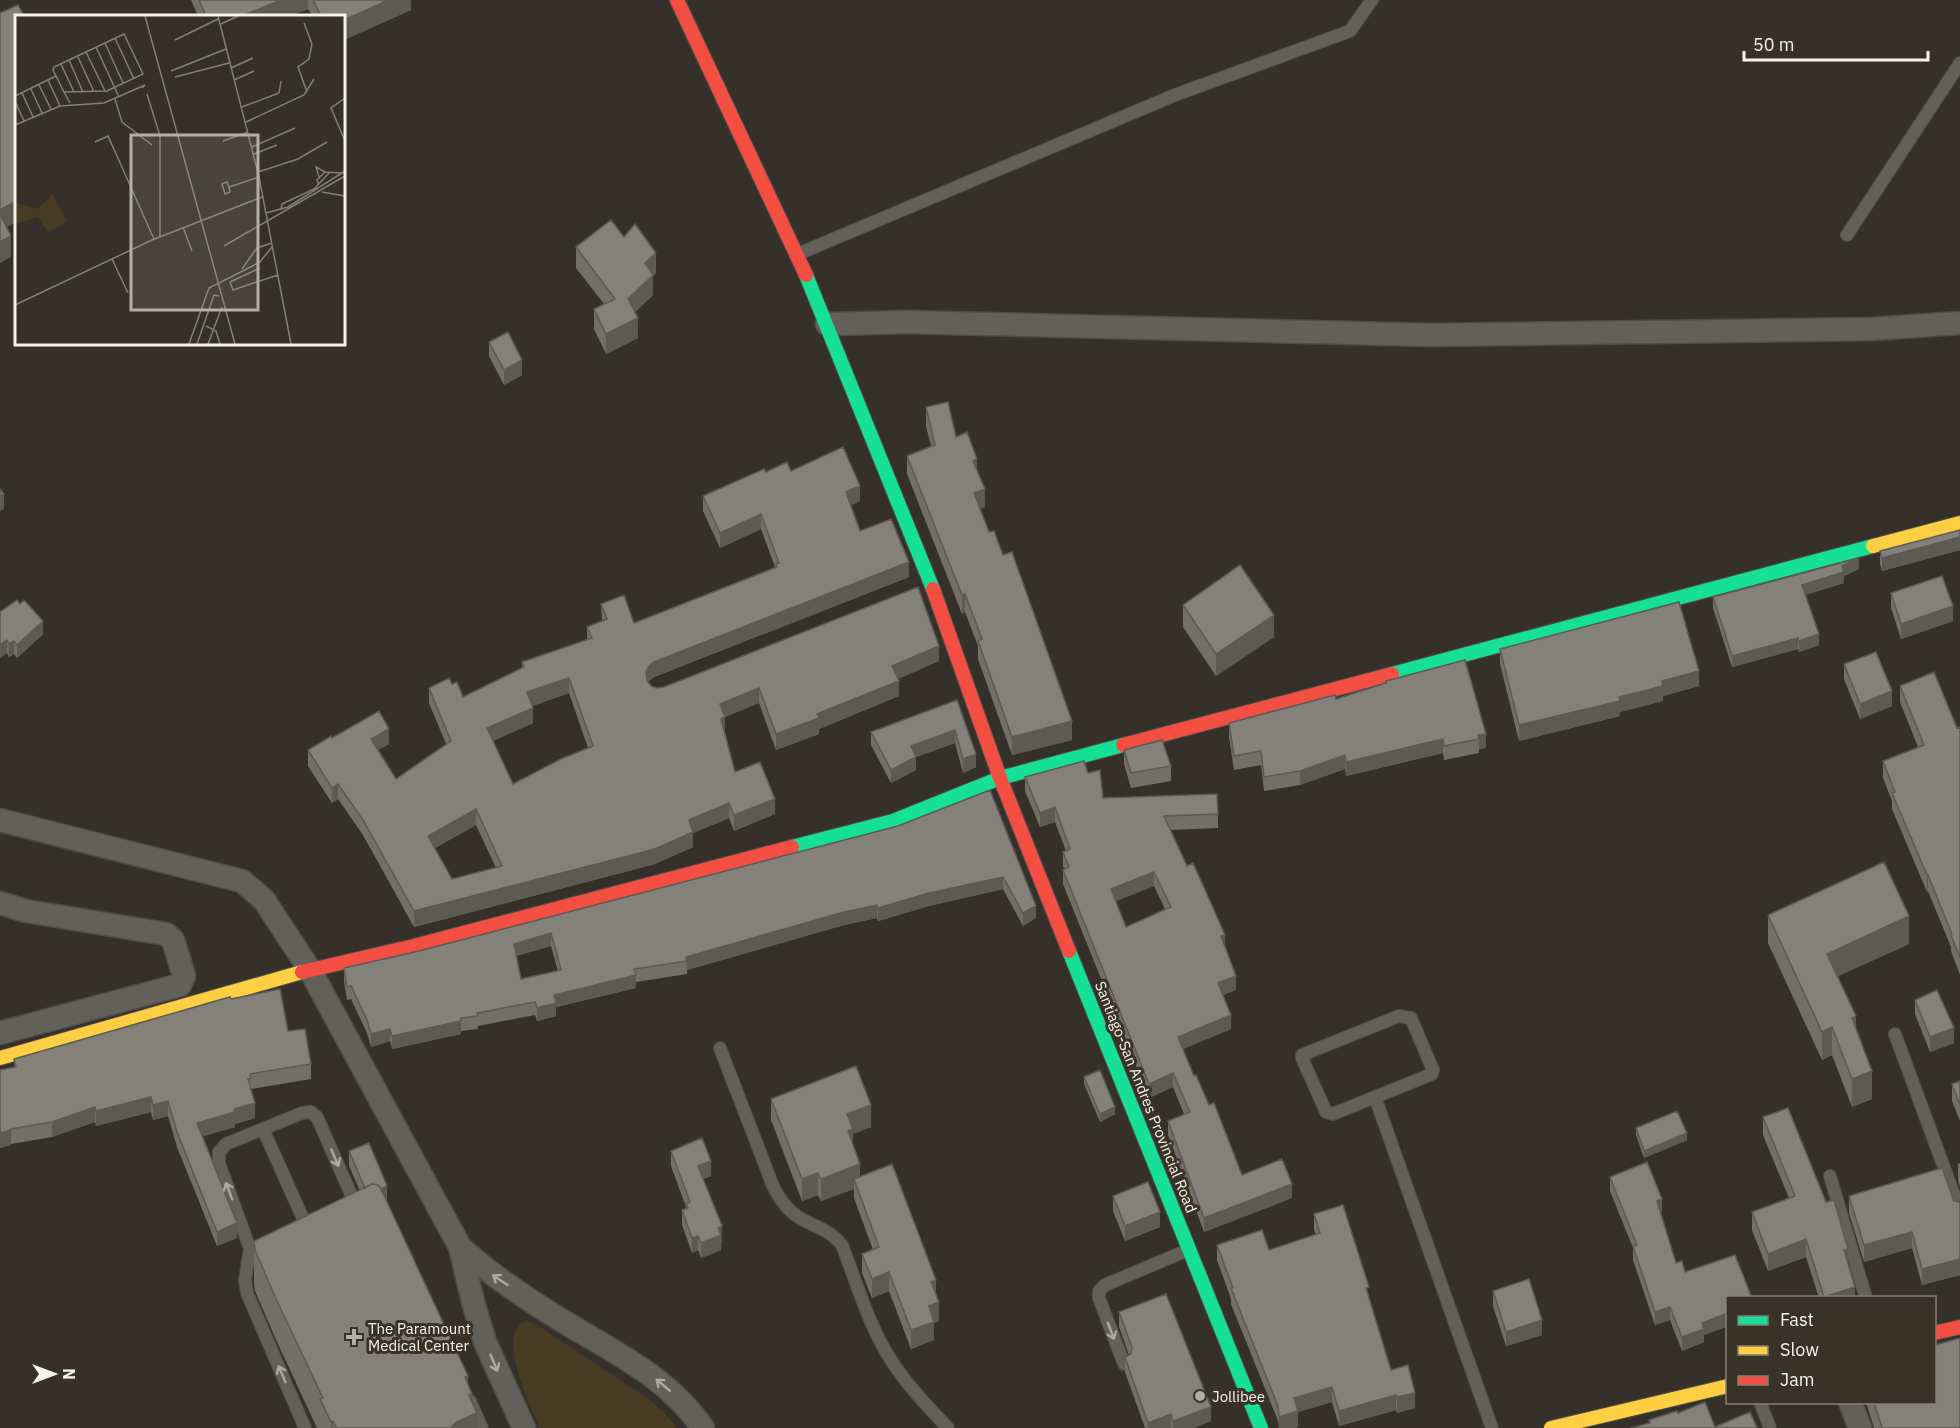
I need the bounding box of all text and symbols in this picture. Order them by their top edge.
inset map [15,15,345,345]
scale bar [1744,24,1928,62]
text: 50 m [1753,33,1795,56]
street label: Santiago-San Andres Provincial Road [1091,978,1201,1216]
one-way arrow [330,1148,341,1167]
one-way arrow [223,1182,234,1201]
one-way arrow [492,1274,508,1286]
legend [1726,1296,1936,1404]
text: Fast [1780,1308,1814,1331]
place label: The Paramount Medical Center [368,1319,471,1355]
one-way arrow [1107,1321,1118,1340]
marker: The Paramount Medical Center [345,1328,363,1346]
text: Slow [1780,1338,1819,1361]
north arrow [24,1344,84,1404]
one-way arrow [489,1354,501,1372]
one-way arrow [276,1366,287,1384]
text: N [59,1368,79,1380]
text: Jam [1780,1368,1815,1391]
one-way arrow [656,1379,672,1392]
place label: Jollibee [1212,1387,1265,1406]
marker: Jollibee [1193,1389,1207,1403]

